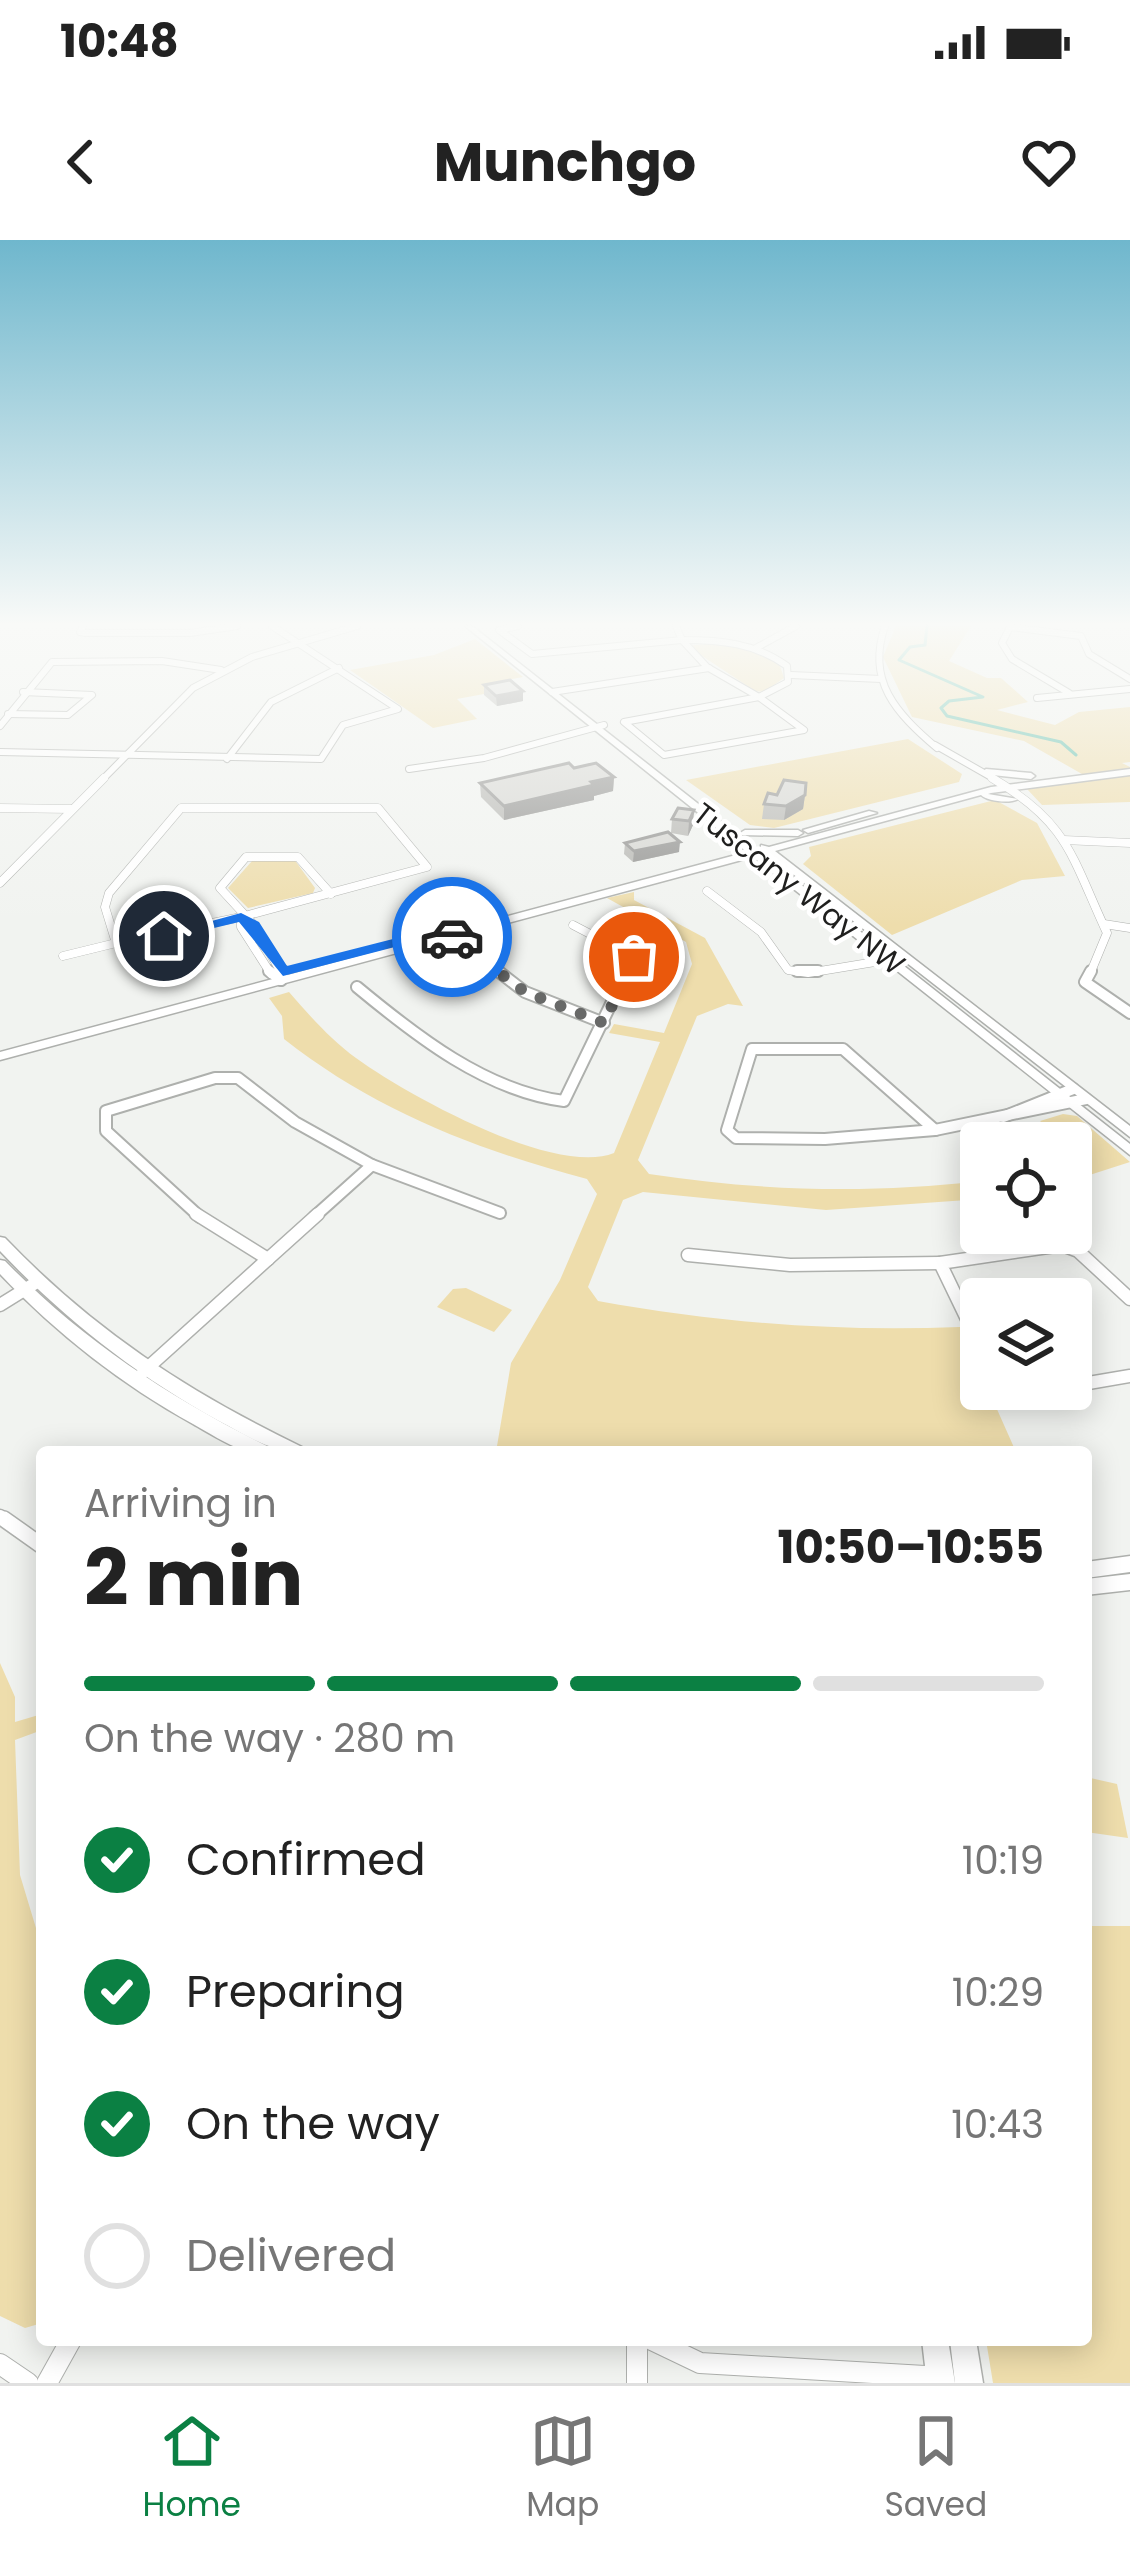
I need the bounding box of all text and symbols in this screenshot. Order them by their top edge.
text: 10:48 [60,10,179,73]
text: Munchgo [434,124,696,200]
icon: back [48,129,114,195]
icon: heart [1016,129,1082,195]
street label: Tuscany Way NW [684,792,914,986]
courier [392,877,512,997]
pin [113,885,215,987]
icon: home [131,903,197,969]
icon: car [419,904,485,970]
pin [583,906,685,1008]
icon: bag [601,924,667,990]
map controls [960,1122,1092,1410]
button: locate [960,1122,1092,1254]
button: layers [960,1278,1092,1410]
text: Arriving in [84,1476,277,1531]
text: 10:50–10:55 [778,1516,1044,1579]
text: 2 min [84,1523,303,1632]
text: On the way · 280 m [84,1711,455,1766]
icon: check [84,1827,150,1893]
text: Confirmed [186,1828,426,1891]
text: 10:19 [962,1833,1044,1888]
icon: check [84,1959,150,2025]
text: Preparing [186,1960,405,2023]
text: 10:29 [952,1965,1044,2020]
icon: check [84,2091,150,2157]
text: On the way [186,2092,440,2155]
text: 10:43 [951,2097,1044,2152]
text: Delivered [186,2224,396,2287]
tab: Home [143,2408,241,2530]
tab: Map [526,2408,599,2530]
tab: Saved [884,2408,987,2530]

